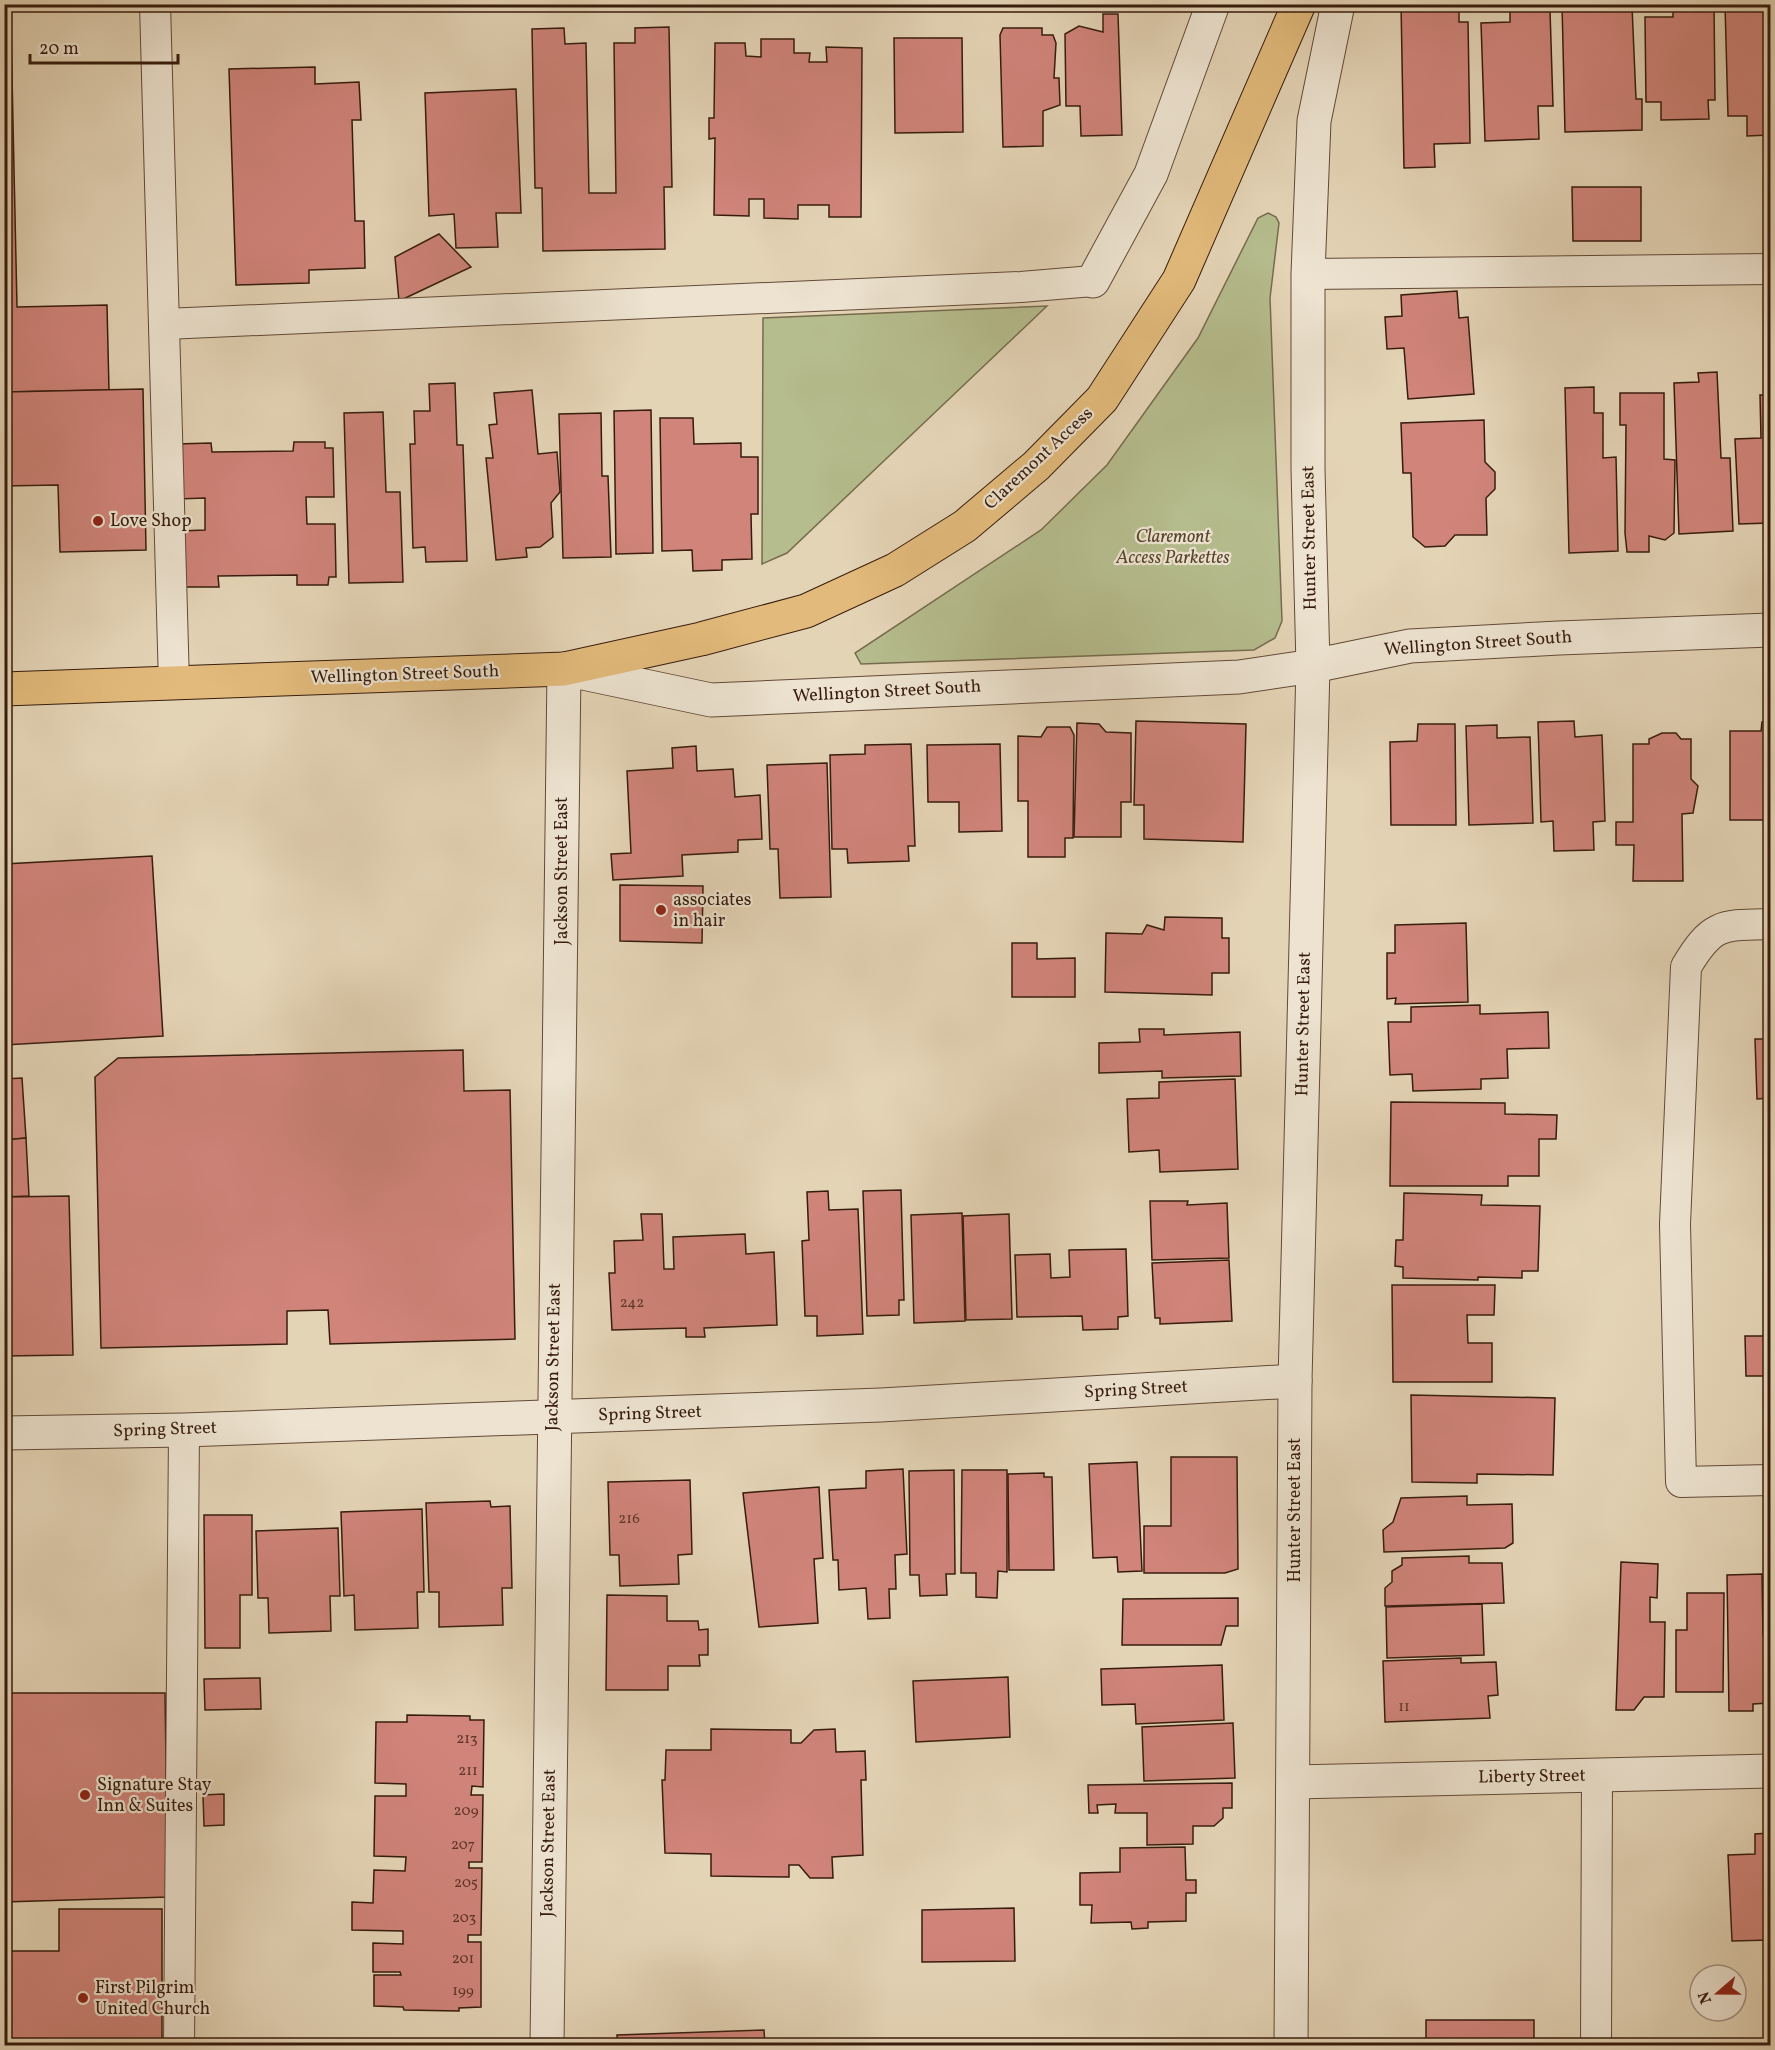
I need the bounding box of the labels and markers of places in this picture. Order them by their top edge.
place label: Love Shop [110,509,192,534]
marker: Love Shop [91,514,105,528]
place label: associates in hair [673,888,751,934]
marker: associates in hair [654,903,668,917]
place label: Signature Stay Inn & Suites [97,1773,212,1819]
marker: Signature Stay Inn & Suites [78,1788,92,1802]
place label: First Pilgrim United Church [95,1976,211,2022]
marker: First Pilgrim United Church [76,1991,90,2005]

